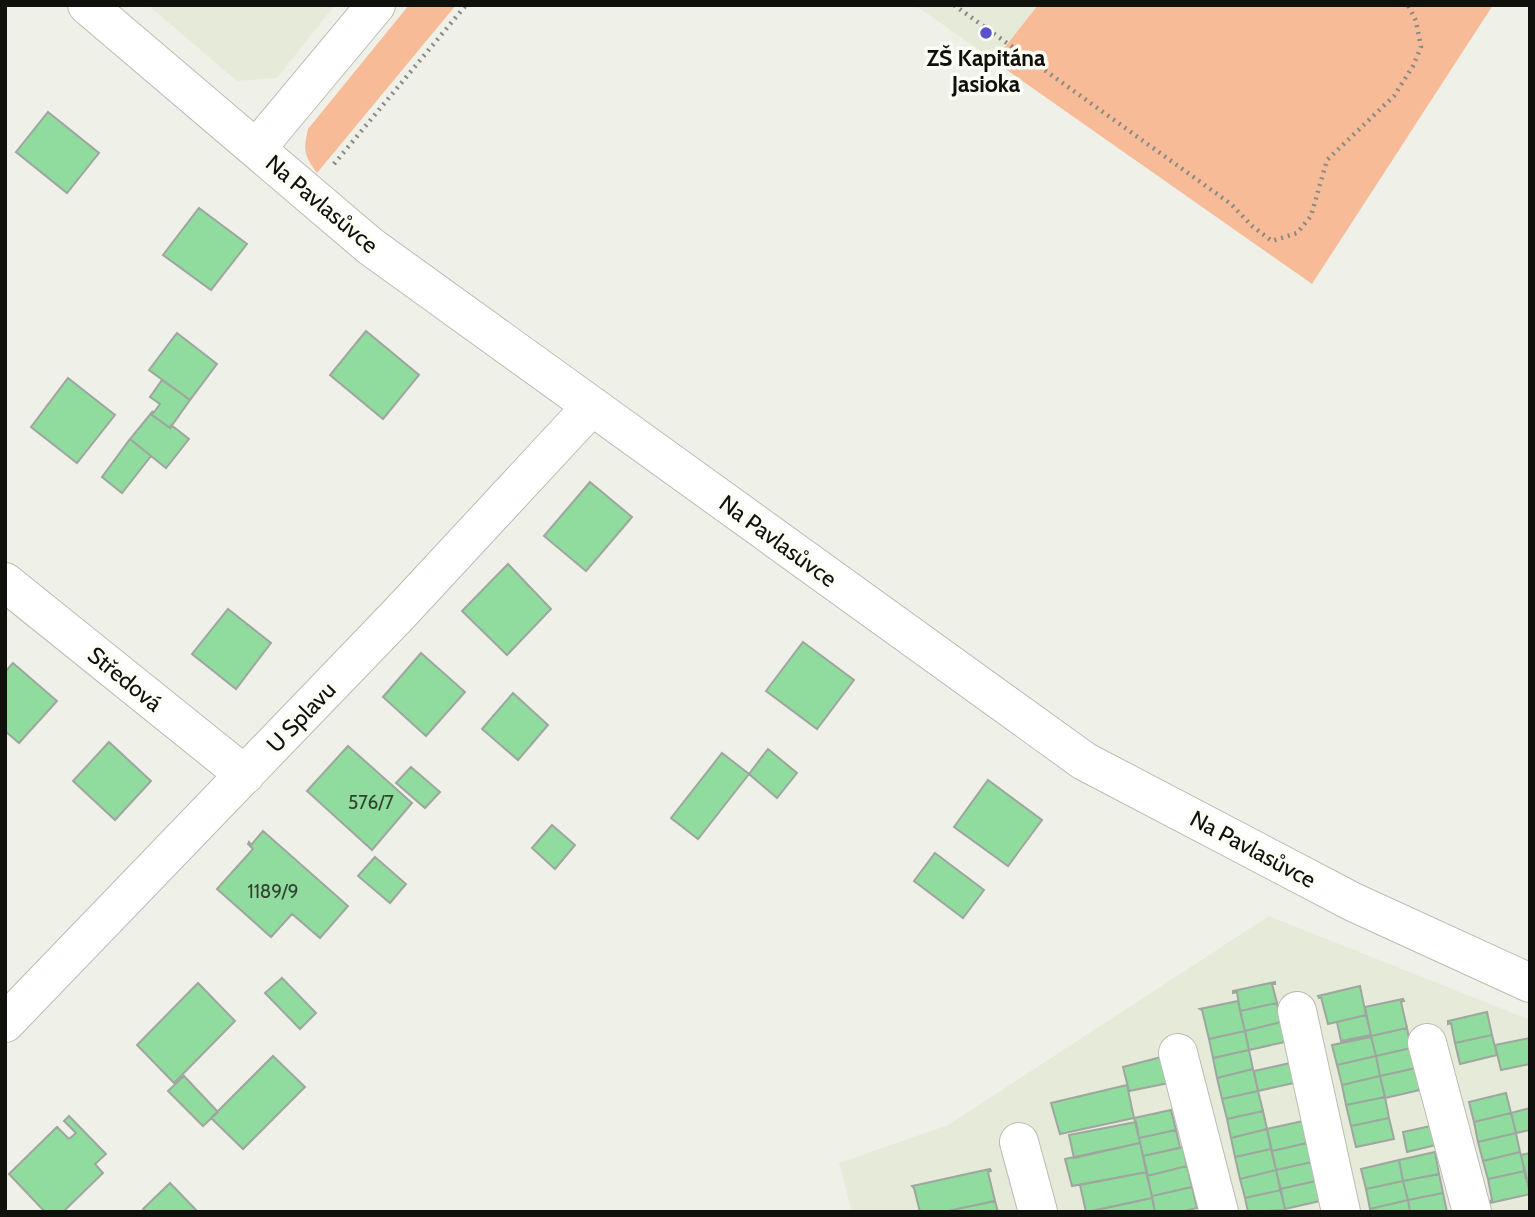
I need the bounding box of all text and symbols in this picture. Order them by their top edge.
marker: ZŠ Kapitána Jasioka [978,25,994,41]
place label: ZŠ Kapitána Jasioka [926,44,1046,98]
street label: Na Pavlasůvce [260,149,384,259]
street label: Na Pavlasůvce [714,489,842,593]
street label: Středová [82,641,168,717]
street label: U Splavu [261,676,341,758]
house number: 576/7 [348,791,394,814]
street label: Na Pavlasůvce [1185,804,1321,894]
house number: 1189/9 [247,880,299,903]

